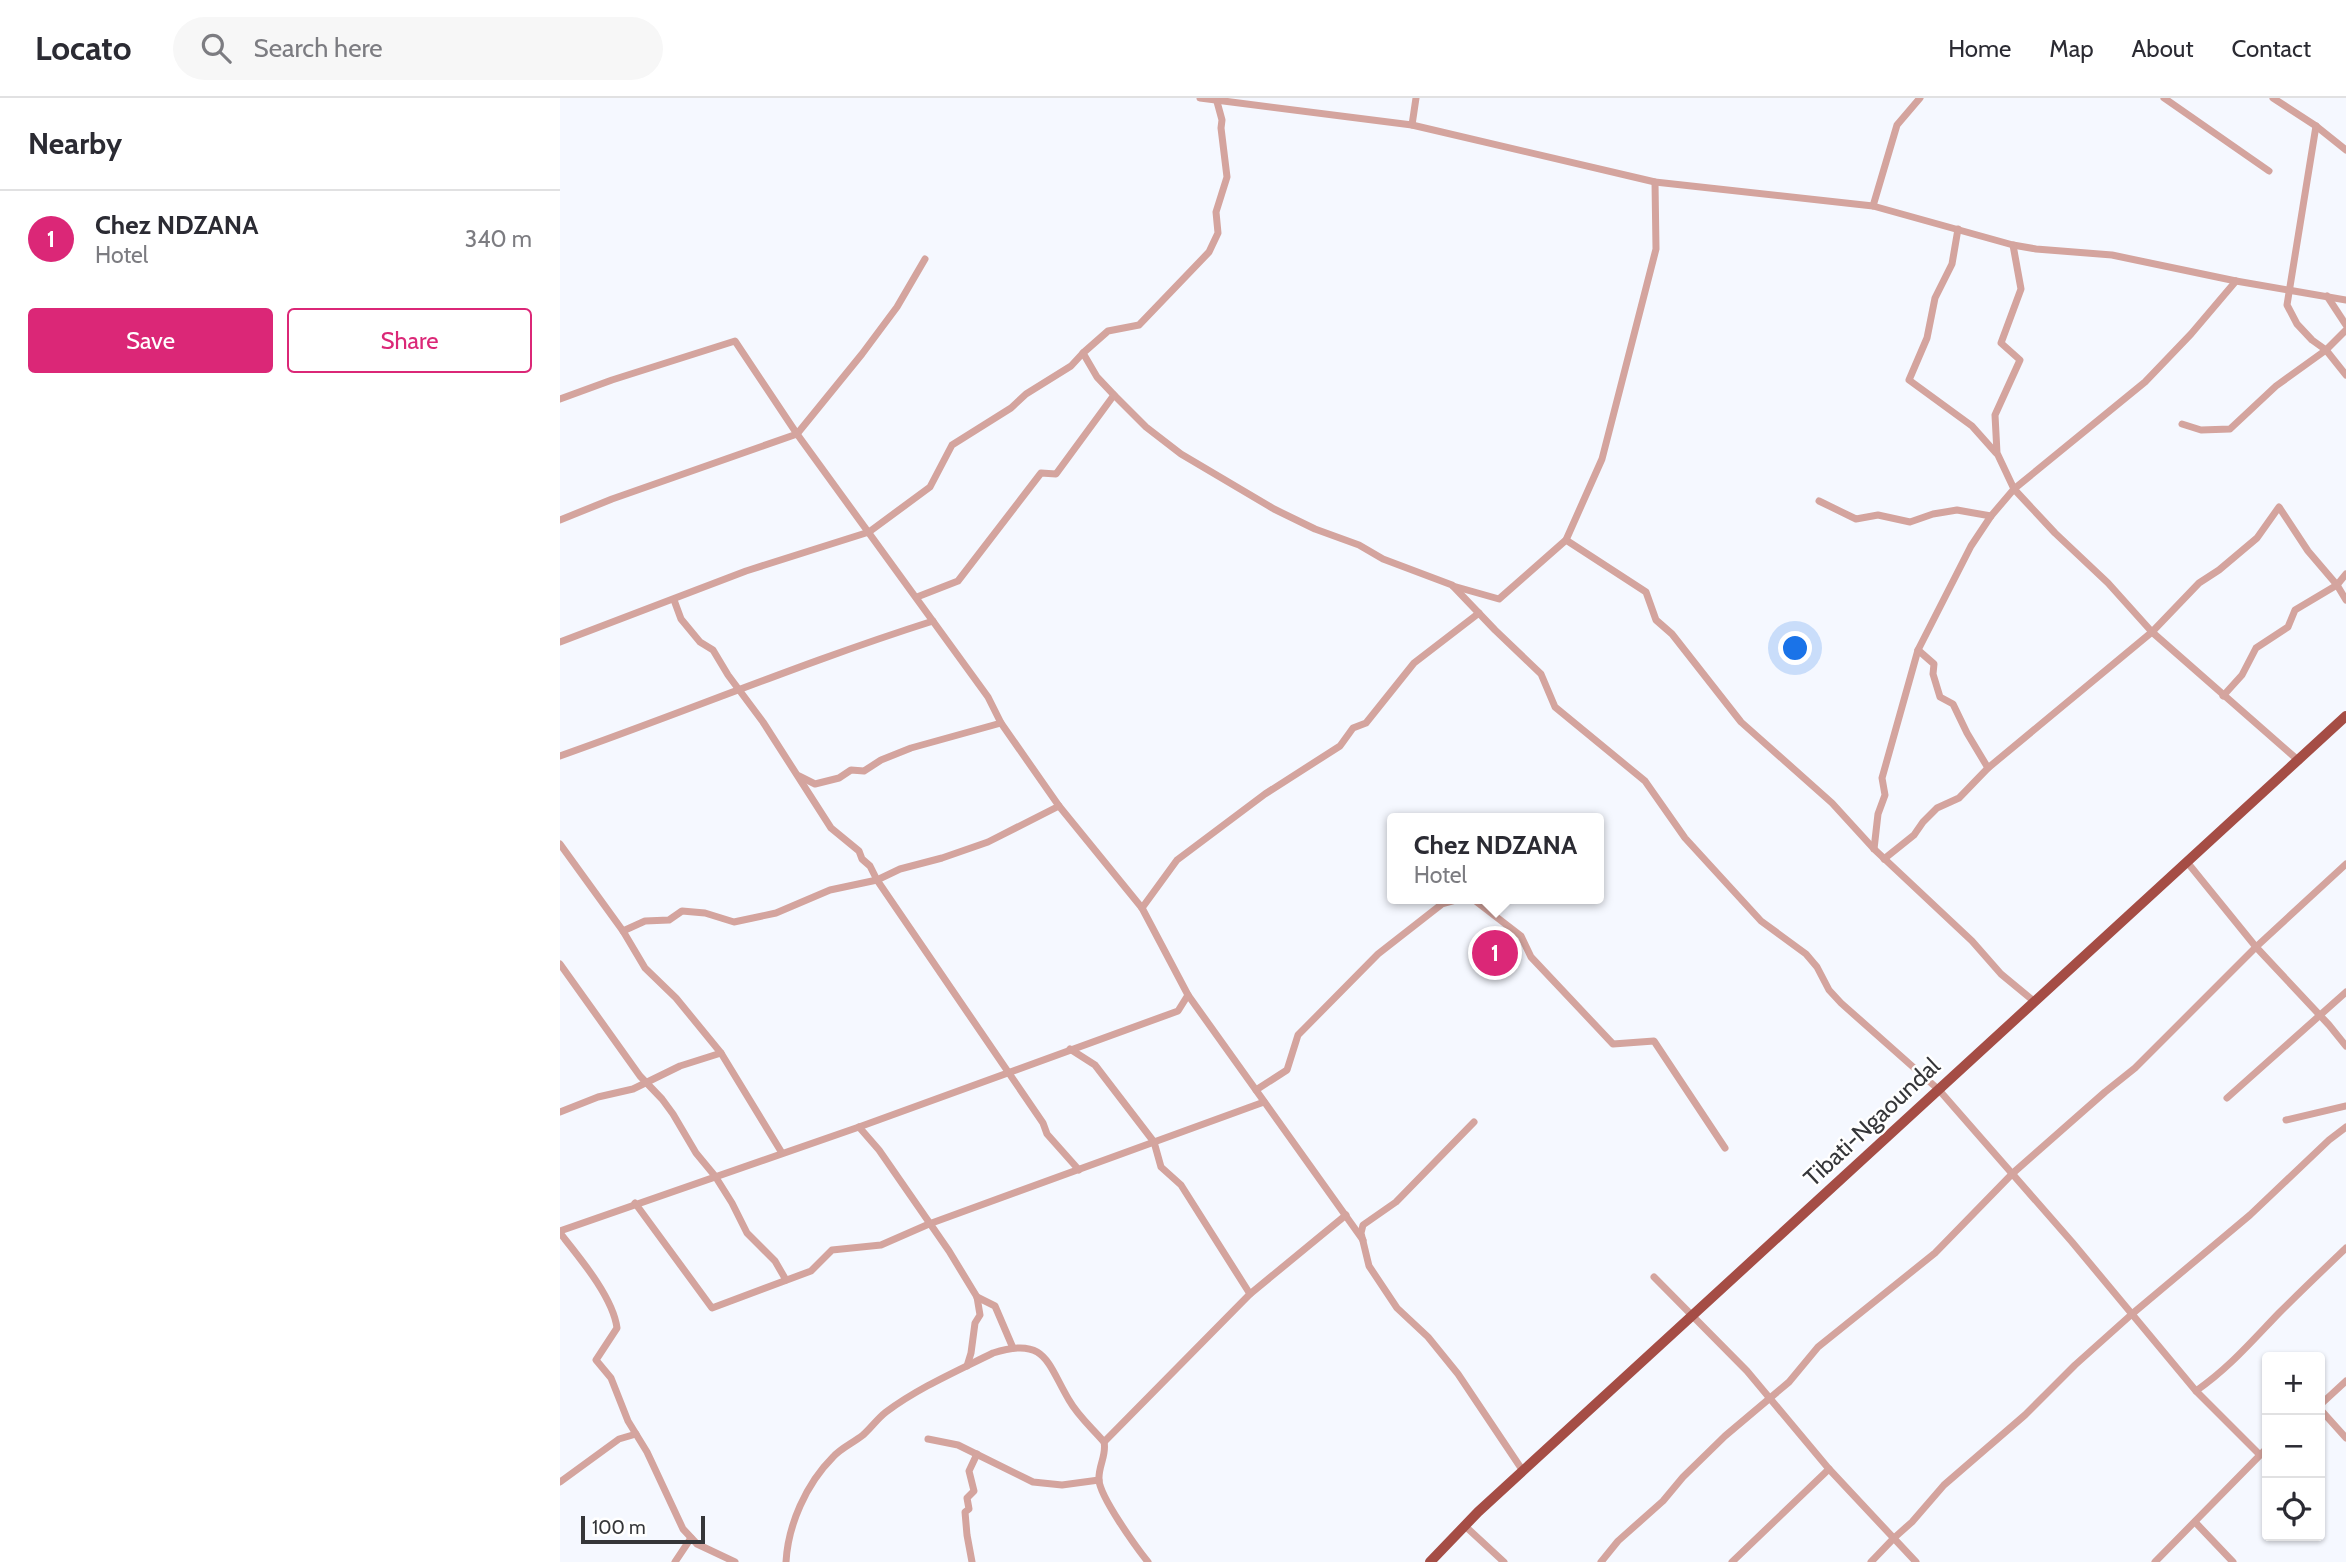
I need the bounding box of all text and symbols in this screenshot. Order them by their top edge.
search box [173,17,663,80]
text: Locato [35,28,131,68]
icon: search [197,29,235,67]
text: Search here [253,32,383,64]
text: Home [1948,34,2011,63]
text: Map [2049,34,2094,63]
text: About [2132,34,2194,63]
text: Contact [2232,34,2311,63]
text: Nearby [28,125,122,162]
text: Chez NDZANA [95,209,259,241]
text: 1 [47,225,55,253]
text: 340 m [465,225,532,253]
text: Hotel [95,241,148,269]
button: Save [28,308,273,373]
button: Share [287,308,532,373]
your location [1778,631,1812,665]
popup [1387,813,1604,904]
text: Chez NDZANA [1414,829,1577,861]
text: Hotel [1414,861,1467,889]
pin: 1 [1472,927,1518,979]
street label: Tibati-Ngaoundal [1798,1051,1946,1192]
map controls [2262,1352,2325,1541]
button: + [2262,1352,2325,1415]
button: − [2262,1415,2325,1478]
button: locate [2262,1478,2325,1541]
scale bar [581,1513,705,1545]
text: 100 m [592,1516,646,1539]

